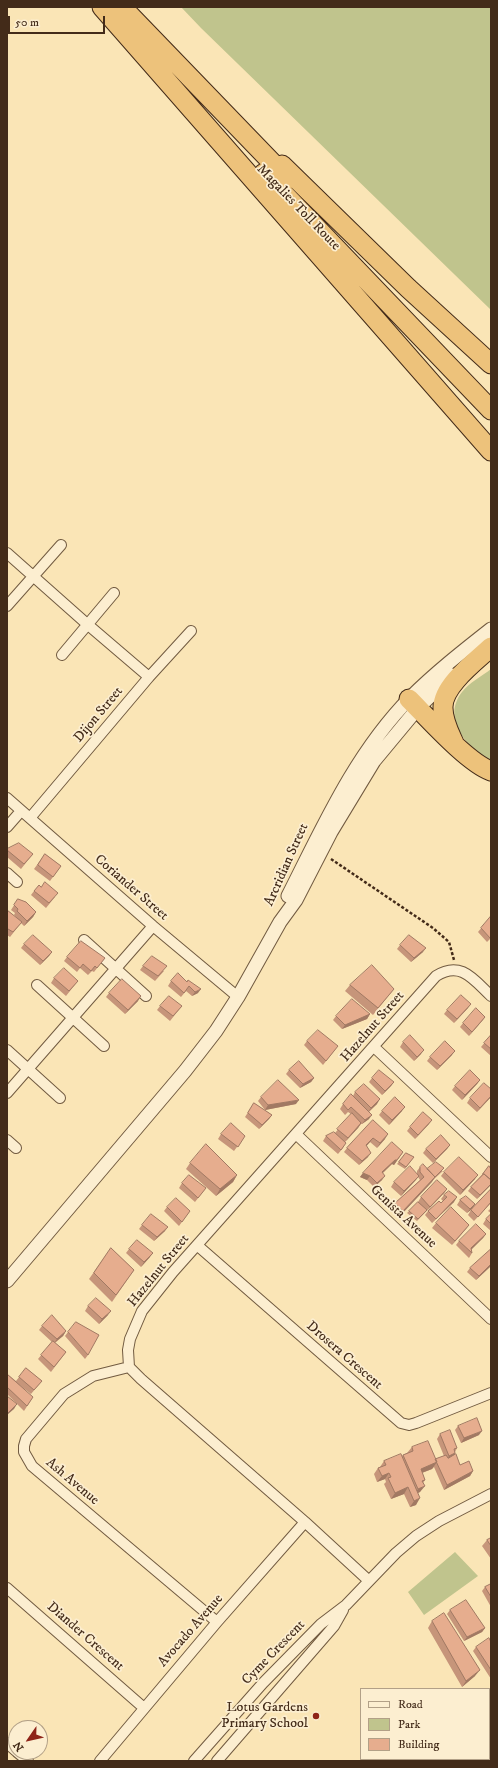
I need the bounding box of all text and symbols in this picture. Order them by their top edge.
scale bar [10,8,107,34]
text: 50 m [15,15,39,30]
street label: Magalies Toll Route [253,161,343,255]
street label: Dijon Street [71,684,127,746]
street label: Arcridian Street [261,821,313,909]
street label: Coriander Street [91,851,171,925]
street label: Hazelnut Street [338,988,408,1066]
street label: Genista Avenue [366,1182,440,1252]
street label: Hazelnut Street [125,1231,193,1311]
street label: Drosera Crescent [302,1318,386,1394]
street label: Ash Avenue [42,1455,102,1509]
street label: Avocado Avenue [155,1591,227,1671]
street label: Diander Crescent [43,1599,127,1675]
street label: Cyme Crescent [239,1617,309,1689]
legend [360,1688,490,1760]
text: Road [398,1697,423,1712]
place label: Lotus Gardens Primary School [221,1700,308,1732]
marker: Lotus Gardens Primary School [311,1711,321,1721]
text: Park [398,1717,420,1732]
north arrow [8,1720,48,1760]
text: Building [398,1737,439,1752]
text: N [11,1738,27,1754]

